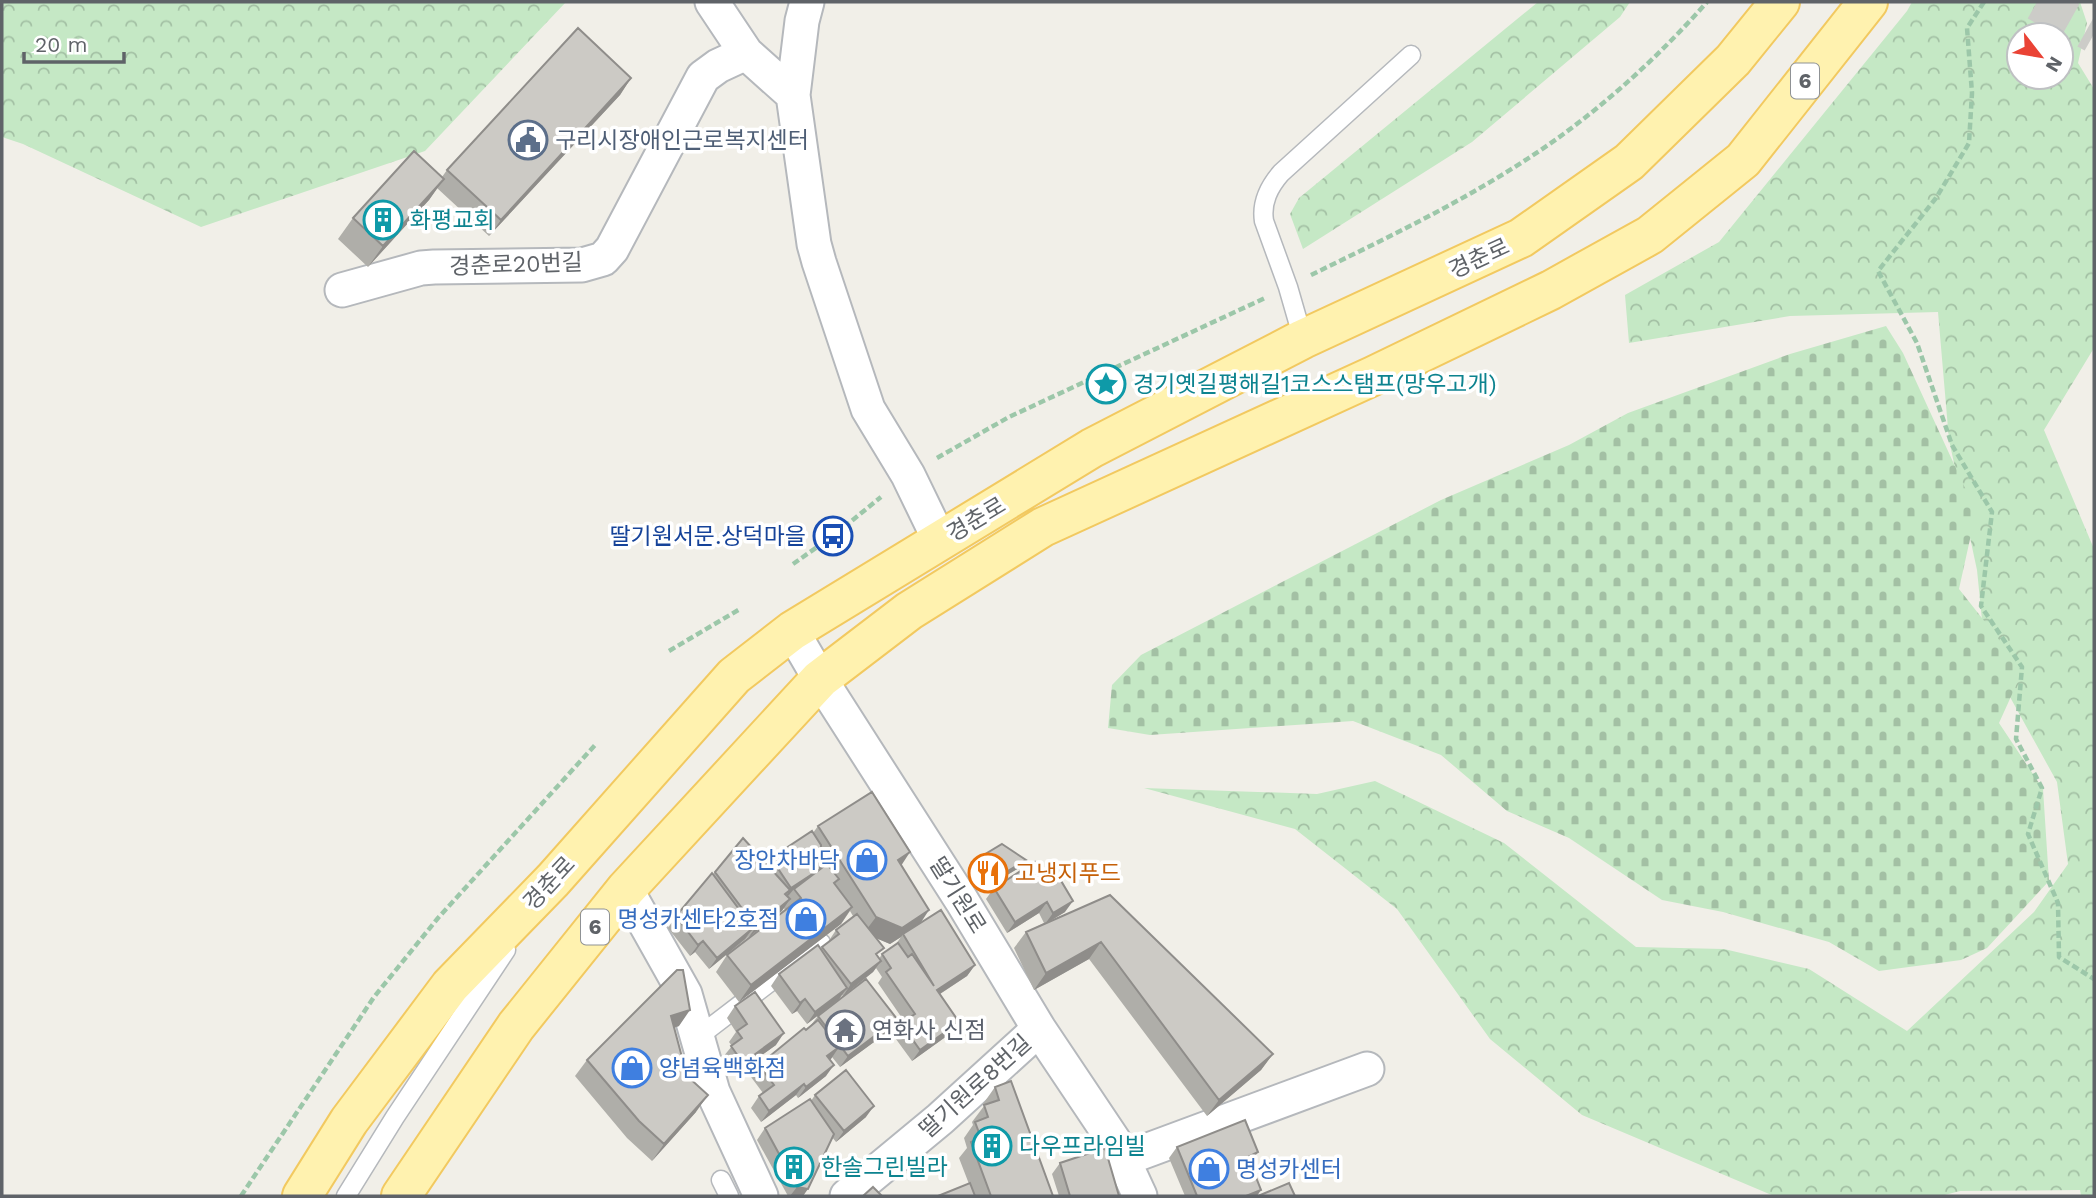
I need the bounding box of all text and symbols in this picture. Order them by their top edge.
scale bar [24,21,124,65]
north arrow [2005,21,2075,91]
text: 20 m [35,32,87,57]
text: N [2041,53,2068,76]
road number: 6 [1791,64,1819,98]
public building icon: 구리시장애인근로복지센터 [507,119,549,161]
place label: 구리시장애인근로복지센터 [555,127,809,154]
building icon: 화평교회 [362,199,404,241]
place label: 화평교회 [410,207,495,234]
street label: 경춘로 [1445,233,1514,284]
street label: 경춘로20번길 [449,249,583,280]
place icon: 경기옛길평해길1코스스탬프(망우고개) [1085,363,1127,405]
place label: 경기옛길평해길1코스스탬프(망우고개) [1133,371,1497,398]
street label: 경춘로 [942,492,1010,547]
bus stop icon: 딸기원서문.상덕마을 [812,515,854,557]
place label: 딸기원서문.상덕마을 [609,523,806,550]
shop icon: 장안차바닥 [846,839,888,881]
place label: 장안차바닥 [734,847,840,874]
street label: 경춘로 [518,851,581,916]
street label: 딸기원로 [924,852,991,938]
restaurant icon: 고냉지푸드 [967,852,1009,894]
place label: 고냉지푸드 [1015,860,1121,887]
shop icon: 명성카센타2호점 [785,898,827,940]
place label: 명성카센타2호점 [617,906,779,933]
road number: 6 [581,909,609,944]
temple icon: 연화사 신점 [824,1009,866,1051]
place label: 연화사 신점 [872,1017,986,1044]
street label: 딸기원로8번길 [914,1029,1037,1144]
shop icon: 양념육백화점 [611,1047,653,1089]
place label: 양념육백화점 [659,1055,786,1082]
building icon: 다우프라임빌 [971,1125,1013,1167]
place label: 다우프라임빌 [1019,1133,1146,1160]
building icon: 한솔그린빌라 [773,1146,815,1188]
shop icon: 명성카센터 [1188,1148,1230,1190]
place label: 한솔그린빌라 [821,1154,948,1181]
place label: 명성카센터 [1236,1156,1342,1183]

